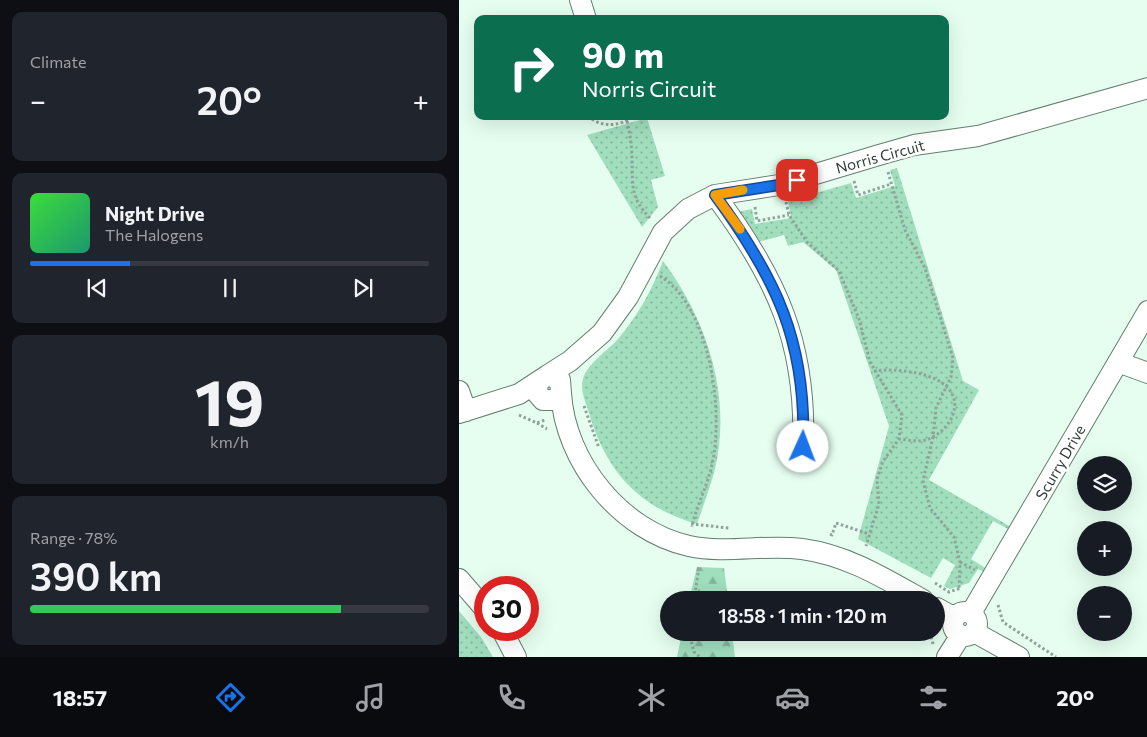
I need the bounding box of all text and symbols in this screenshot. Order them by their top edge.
text: 90 m [582,32,664,75]
icon: right [499,35,564,100]
text: Climate [30,52,86,71]
text: Norris Circuit [582,75,716,102]
text: 20° [197,76,262,123]
text: − [30,83,46,117]
text: + [413,83,429,117]
street label: Norris Circuit [833,135,927,177]
pin [776,159,818,201]
icon: arrive [783,166,811,194]
text: Night Drive [105,202,205,225]
text: The Halogens [105,225,203,244]
icon: previous [83,274,111,302]
icon: pause [216,274,244,302]
icon: next [349,274,377,302]
text: 19 [195,360,264,439]
position arrow [776,420,828,472]
street label: Scurry Drive [1031,421,1089,503]
text: km/h [210,432,249,451]
map controls [1077,456,1132,641]
button: layers [1077,456,1132,511]
button: + [1077,521,1132,576]
text: Range · 78% [30,528,117,547]
text: 390 km [30,552,162,599]
speed limit sign: 30 [474,576,539,641]
button: − [1077,586,1132,641]
text: 18:58 · 1 min · 120 m [718,604,887,627]
icon: directions [213,680,248,715]
icon: music [353,680,388,715]
icon: phone [494,680,529,715]
icon: climate [634,680,669,715]
icon: car [775,680,810,715]
icon: filters [916,680,951,715]
text: 18:57 [53,684,107,711]
text: 20° [1056,684,1094,711]

